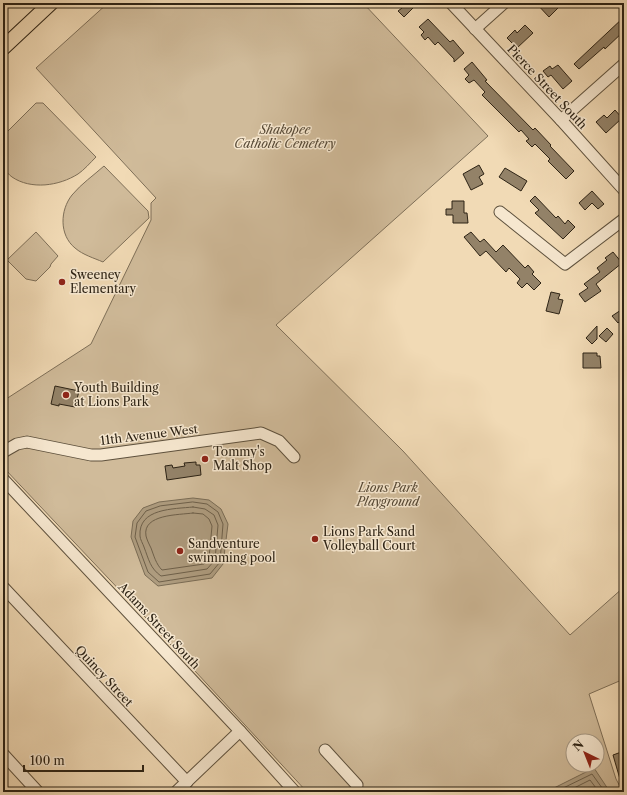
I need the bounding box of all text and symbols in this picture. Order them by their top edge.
street label: Pierce Street South [504,41,591,132]
park label: Shakopee Catholic Cemetery [234,122,336,151]
place label: Sweeney Elementary [70,267,137,296]
marker: Sweeney Elementary [57,277,67,287]
place label: Youth Building at Lions Park [73,380,159,409]
marker: Youth Building at Lions Park [61,390,71,400]
street label: 11th Avenue West [99,421,199,448]
place label: Tommy's Malt Shop [213,444,272,473]
marker: Tommy's Malt Shop [200,454,210,464]
park label: Lions Park Playground [356,480,421,509]
place label: Lions Park Sand Volleyball Court [322,524,416,553]
marker: Lions Park Sand Volleyball Court [310,534,320,544]
place label: Sandventure swimming pool [188,536,276,565]
marker: Sandventure swimming pool [175,546,185,556]
street label: Adams Street South [115,579,204,672]
street label: Quincy Street [72,642,137,710]
north arrow [565,733,605,773]
text: N [570,737,587,754]
scale bar [24,747,143,773]
text: 100 m [30,753,65,768]

